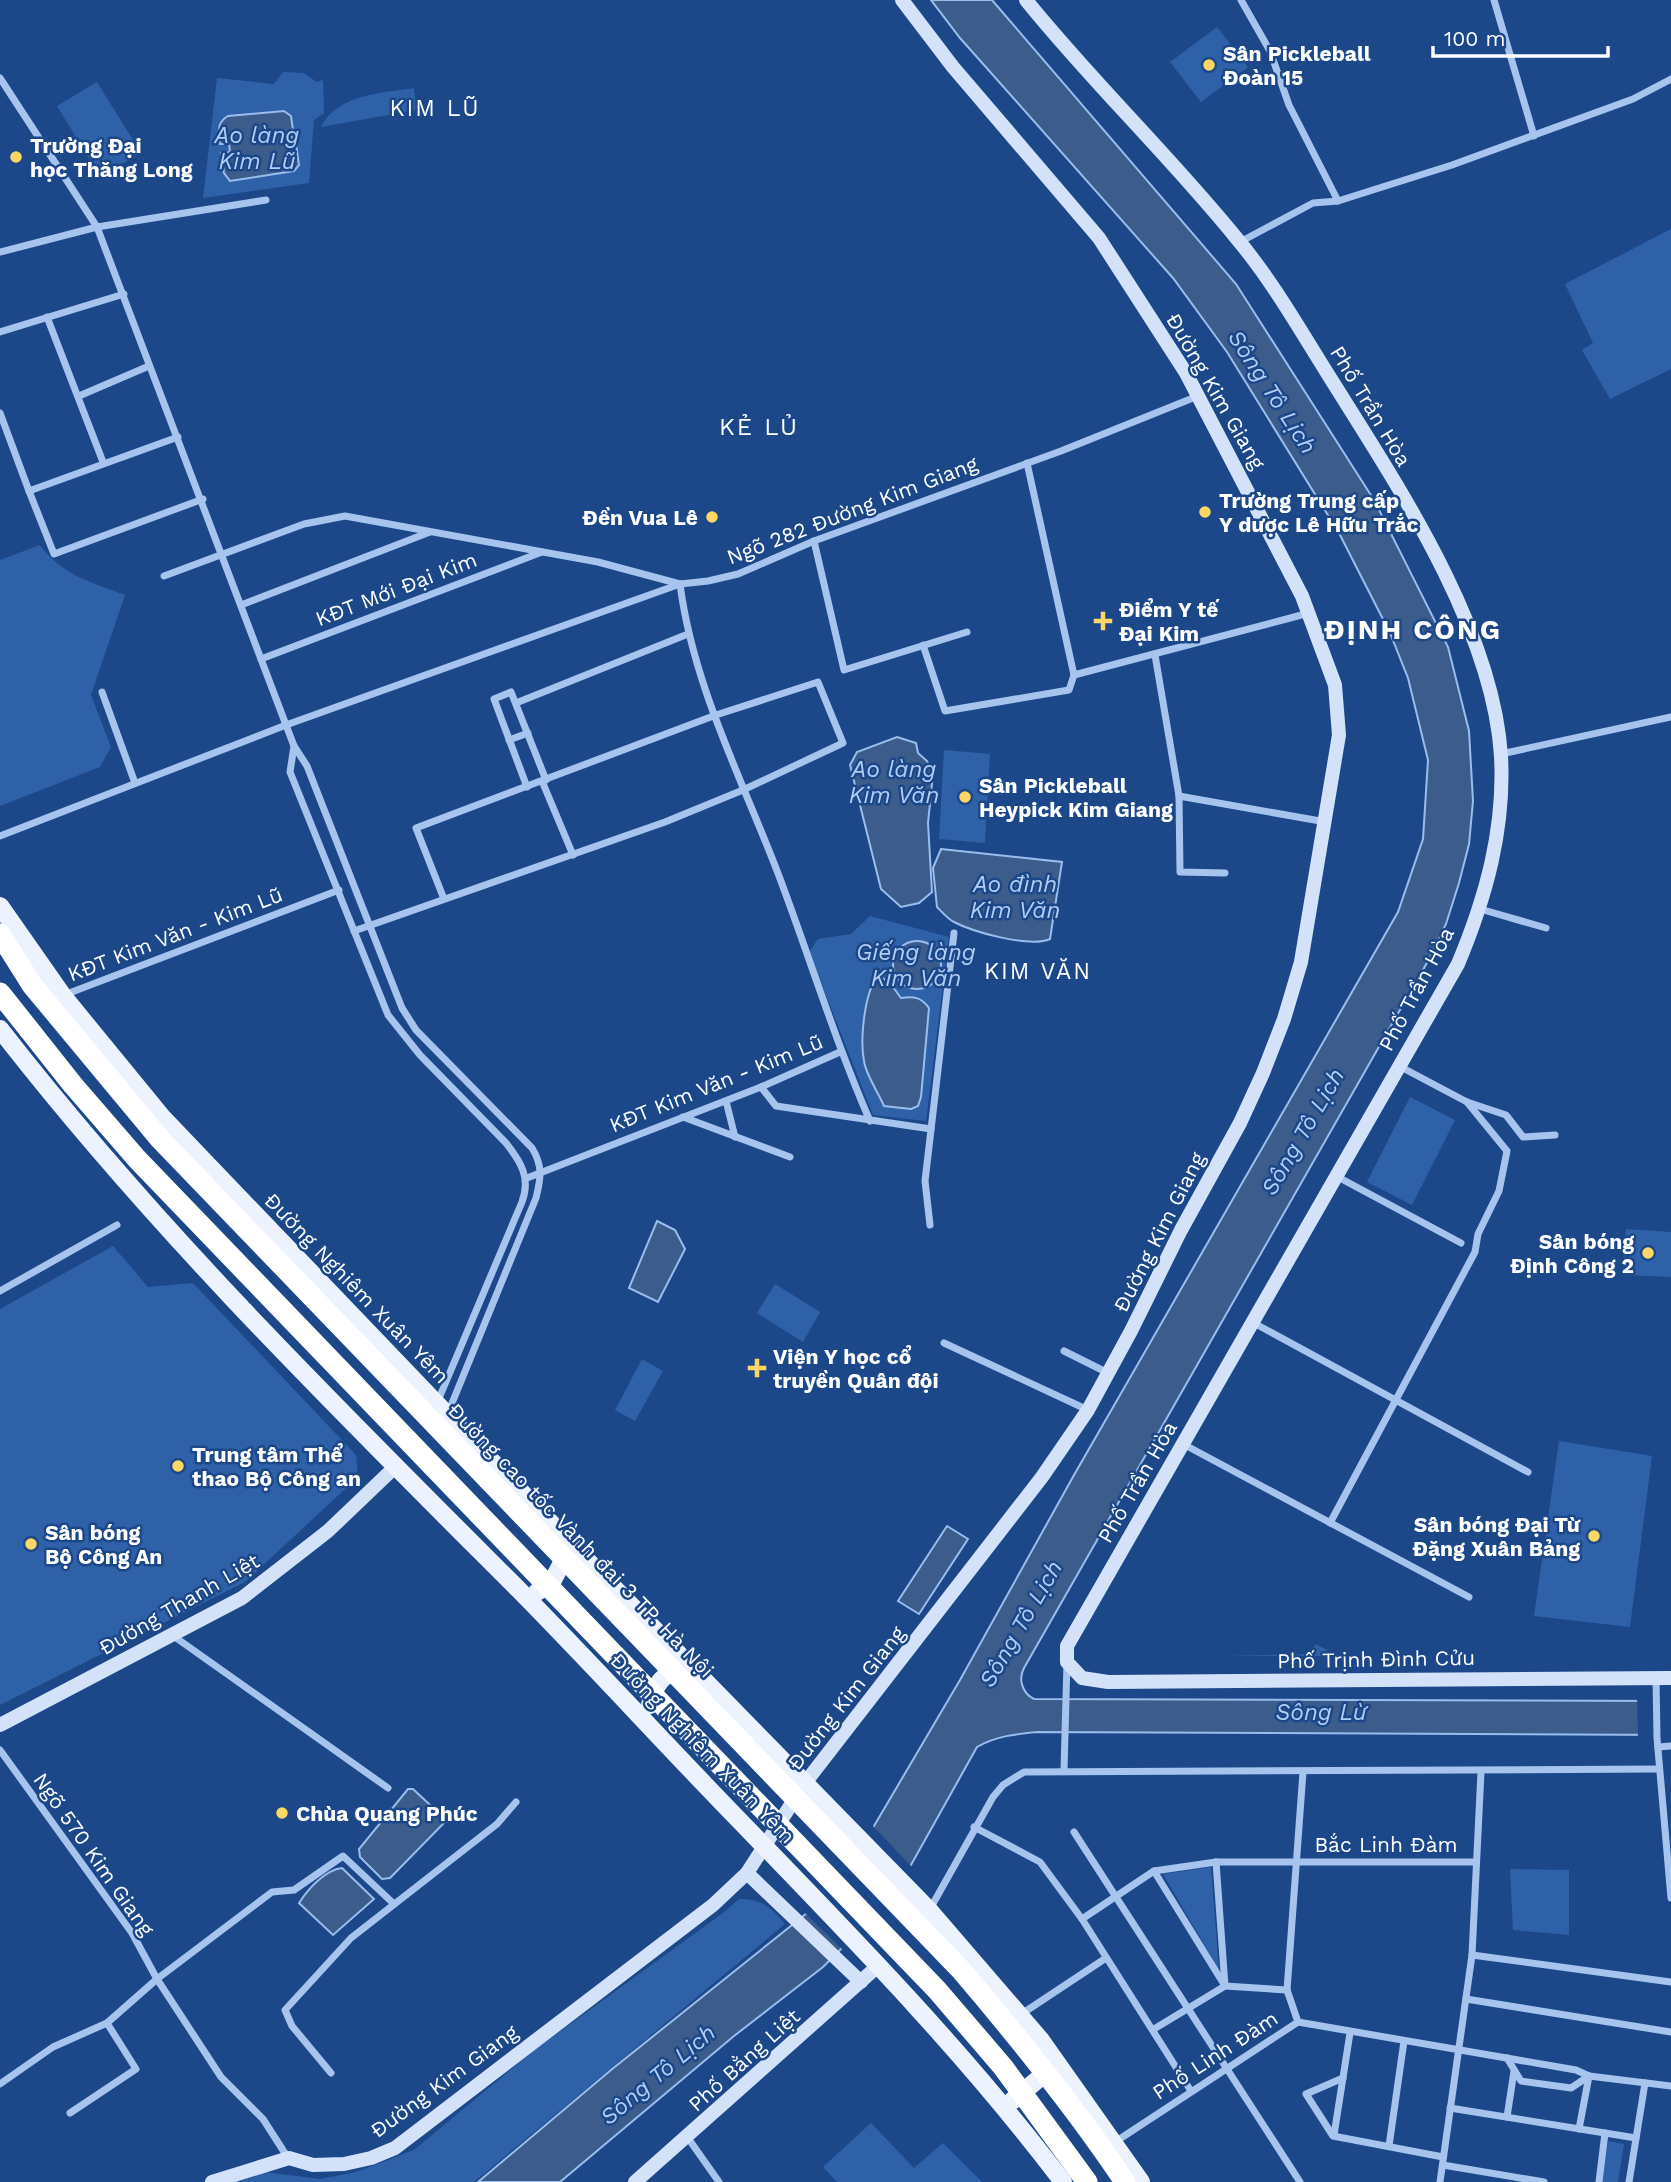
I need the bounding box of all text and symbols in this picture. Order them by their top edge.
scale bar [1433,14,1608,58]
text: 100 m [1444,26,1506,51]
place label: Sân Pickleball Đoàn 15 [1223,41,1371,90]
marker: Sân Pickleball Đoàn 15 [1201,57,1217,73]
district label: KIM LŨ [389,95,481,122]
water label: Ao làng Kim Lũ [214,122,299,175]
place label: Trường Đại học Thăng Long [30,133,193,182]
marker: Trường Đại học Thăng Long [8,149,24,165]
street label: Đường Kim Giang [1161,309,1271,474]
water label: Sông Tô Lịch [1222,325,1322,459]
street label: Phố Trần Hòa [1325,341,1417,471]
district label: KẺ LỦ [719,413,799,441]
street label: Ngõ 282 Đường Kim Giang [723,450,982,569]
place label: Trường Trung cấp Y dược Lê Hữu Trắc [1219,488,1419,537]
marker: Trường Trung cấp Y dược Lê Hữu Trắc [1197,504,1213,520]
place label: Đền Vua Lê [582,505,698,530]
marker: Đền Vua Lê [704,509,720,525]
street label: KĐT Mới Đại Kim [312,547,480,631]
place label: Điểm Y tế Đại Kim [1119,597,1220,646]
marker: Điểm Y tế Đại Kim [1093,611,1113,631]
district label: ĐỊNH CÔNG [1324,613,1502,646]
water label: Ao làng Kim Văn [849,756,939,809]
place label: Sân Pickleball Heypick Kim Giang [979,773,1173,822]
marker: Sân Pickleball Heypick Kim Giang [957,789,973,805]
water label: Ao đình Kim Văn [970,871,1060,924]
street label: KĐT Kim Văn - Kim Lũ [64,881,286,987]
street label: Phố Trần Hòa [1373,923,1459,1055]
water label: Giếng làng Kim Văn [856,939,976,992]
district label: KIM VĂN [984,958,1092,985]
street label: KĐT Kim Văn - Kim Lũ [606,1029,826,1137]
water label: Sông Tô Lịch [1256,1064,1350,1200]
street label: Đường Kim Giang [1108,1147,1210,1316]
street label: Đường Nghiêm Xuân Yêm [259,1188,455,1388]
place label: Sân bóng Định Công 2 [1510,1229,1634,1278]
marker: Sân bóng Định Công 2 [1640,1245,1656,1261]
place label: Viện Y học cổ truyền Quân đội [773,1344,939,1393]
marker: Viện Y học cổ truyền Quân đội [747,1358,767,1378]
street label: Đường cao tốc Vành đai 3 TP. Hà Nội [443,1397,719,1683]
street label: Phố Trần Hòa [1092,1417,1182,1547]
place label: Trung tâm Thể thao Bộ Công an [192,1442,361,1491]
marker: Trung tâm Thể thao Bộ Công an [170,1458,186,1474]
place label: Sân bóng Đại Từ Đặng Xuân Bảng [1413,1512,1581,1561]
place label: Sân bóng Bộ Công An [45,1520,162,1569]
marker: Sân bóng Đại Từ Đặng Xuân Bảng [1586,1528,1602,1544]
marker: Sân bóng Bộ Công An [23,1536,39,1552]
street label: Đường Thanh Liệt [94,1548,264,1660]
water label: Sông Tô Lịch [974,1556,1068,1692]
street label: Đường Kim Giang [782,1620,910,1775]
street label: Phố Trịnh Đình Cửu [1277,1645,1475,1673]
street label: Đường Nghiêm Xuân Yêm [605,1648,801,1848]
water label: Sông Lừ [1276,1699,1369,1726]
street label: Ngõ 570 Kim Giang [28,1768,160,1941]
place label: Chùa Quang Phúc [296,1801,478,1826]
marker: Chùa Quang Phúc [274,1805,290,1821]
street label: Bắc Linh Đàm [1314,1832,1458,1857]
street label: Phố Bằng Liệt [683,2003,805,2117]
street label: Phố Linh Đàm [1148,2005,1282,2105]
street label: Đường Kim Giang [366,2019,523,2143]
water label: Sông Tô Lịch [595,2019,721,2131]

